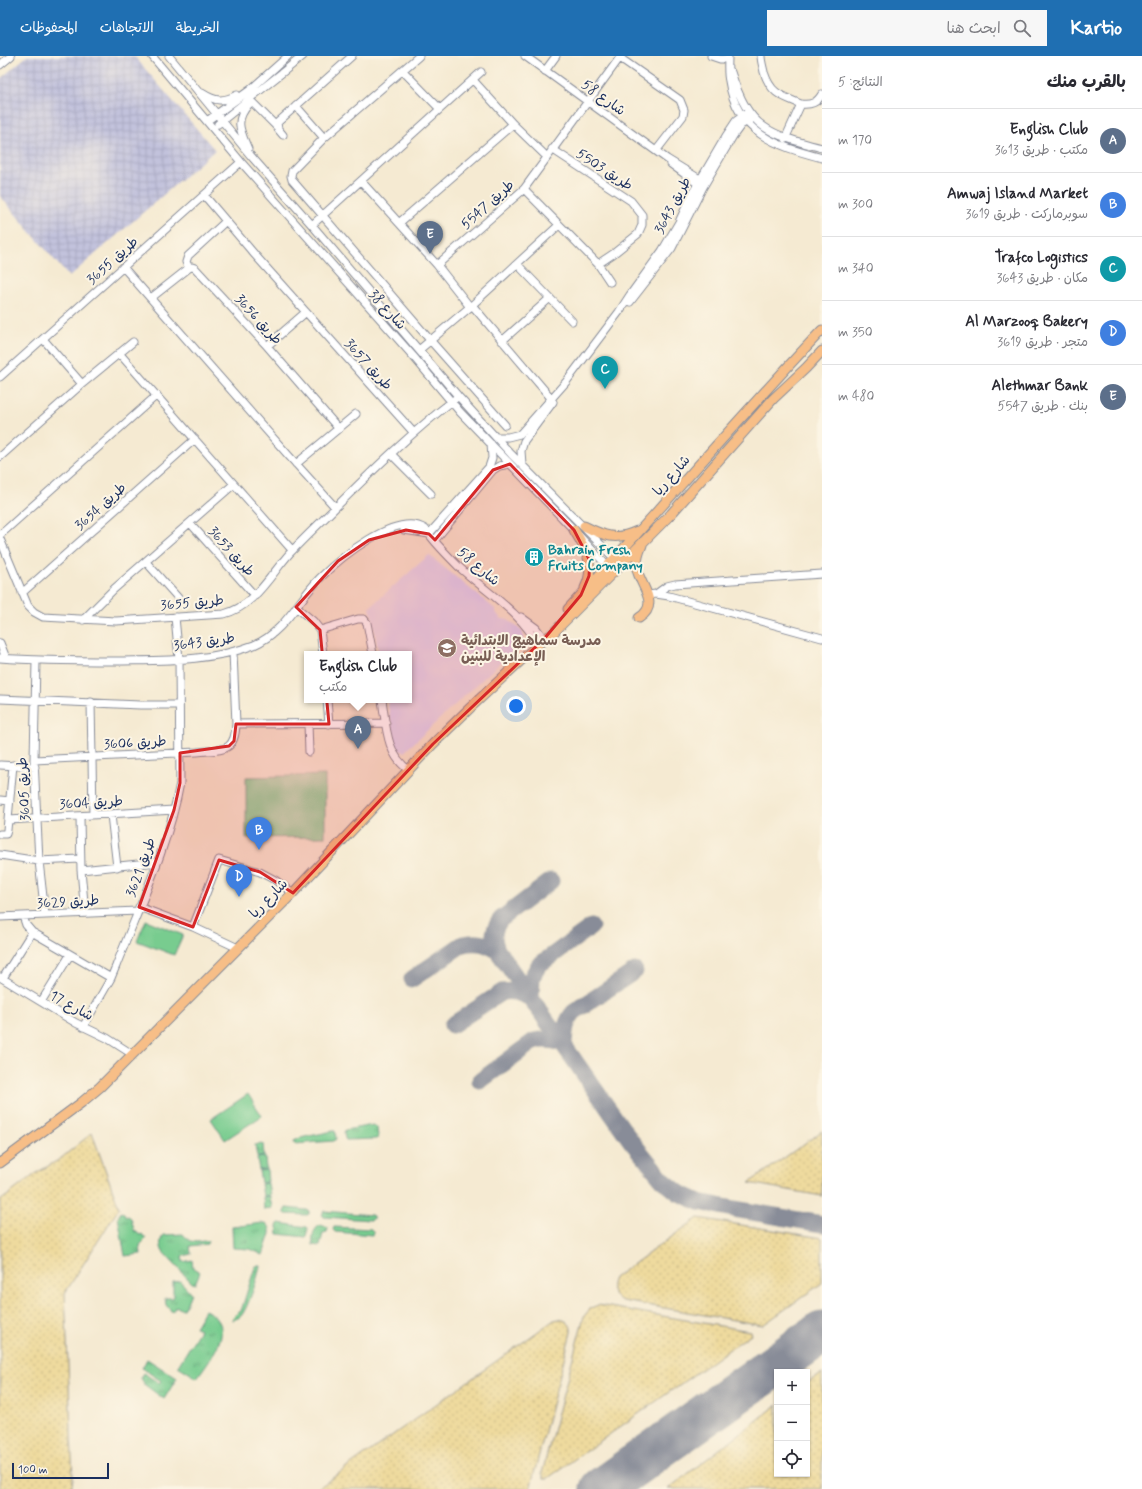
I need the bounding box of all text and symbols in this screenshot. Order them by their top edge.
search box [767,10,1047,46]
text: Kartio [1071,16,1122,41]
icon: search [1011,17,1033,39]
text: المحفوظات [20,19,78,37]
text: الاتجاهات [100,19,154,37]
text: الخريطة [176,19,219,37]
text: ابحث هنا [946,19,1001,39]
text: بالقرب منك [1047,71,1126,93]
text: النتائج: 5 [838,74,883,91]
street label: شارع 58 [578,76,629,120]
text: English Club [1010,120,1088,140]
text: 170 m [838,132,872,149]
text: A [1109,132,1117,149]
text: مكتب · طريق 3613 [995,142,1088,159]
street label: طريق 5503 [573,145,636,195]
street label: طريق 3643 [650,174,695,237]
street label: طريق 5547 [457,176,518,233]
text: Amwaj Island Market [947,184,1088,204]
text: 300 m [838,196,873,213]
text: B [1109,196,1117,213]
text: سوبرماركت · طريق 3619 [966,206,1088,223]
pin: E [417,221,443,254]
street label: طريق 3655 [83,233,142,289]
text: Trafco Logistics [995,248,1088,268]
text: 340 m [838,260,873,277]
text: C [1108,260,1118,277]
text: مكان · طريق 3643 [996,270,1088,287]
street label: شارع 38 [364,286,410,334]
street label: طريق 3656 [231,291,286,349]
text: Al Marzooq Bakery [965,312,1088,332]
text: 350 m [838,324,873,341]
text: D [1109,324,1117,341]
text: متجر · طريق 3619 [997,334,1088,351]
street label: طريق 3657 [340,335,396,394]
pin: C [592,356,618,389]
text: Alethmar Bank [992,376,1088,396]
text: 480 m [838,388,874,405]
text: E [1109,388,1117,405]
text: بنك · طريق 5547 [998,398,1088,415]
street label: شارع ريا [649,452,694,500]
street label: طريق 3654 [71,479,130,535]
street label: طريق 3653 [204,523,258,580]
place label: Bahrain Fresh Fruits Company [548,541,643,575]
street label: شارع 58 [454,544,503,590]
building icon: Bahrain Fresh Fruits Company [523,546,545,568]
street label: طريق 3655 [160,591,224,615]
street label: طريق 3643 [172,629,236,655]
place label: مدرسة سماهيج الابتدائية الإعدادية للبنين [461,632,601,666]
school or university icon: مدرسة سماهيج الابتدائية الإعدادية للبنين [436,637,458,659]
popup [304,651,412,703]
text: English Club [319,657,397,677]
text: مكتب [319,679,347,696]
your location [506,696,526,716]
pin: A [345,716,371,749]
street label: طريق 3606 [103,732,167,754]
street label: طريق 3605 [13,756,35,821]
street label: طريق 3604 [59,792,123,814]
pin: B [246,817,272,850]
street label: طريق 3621 [122,835,160,899]
pin: D [226,864,252,897]
street label: شارع ريا [246,875,292,922]
street label: طريق 3629 [36,891,100,913]
street label: شارع 17 [46,987,97,1025]
map controls [774,1369,810,1477]
button: + [774,1369,810,1405]
button: − [774,1405,810,1441]
button: locate [774,1441,810,1477]
scale bar [12,1461,109,1480]
text: 100 m [18,1463,48,1477]

